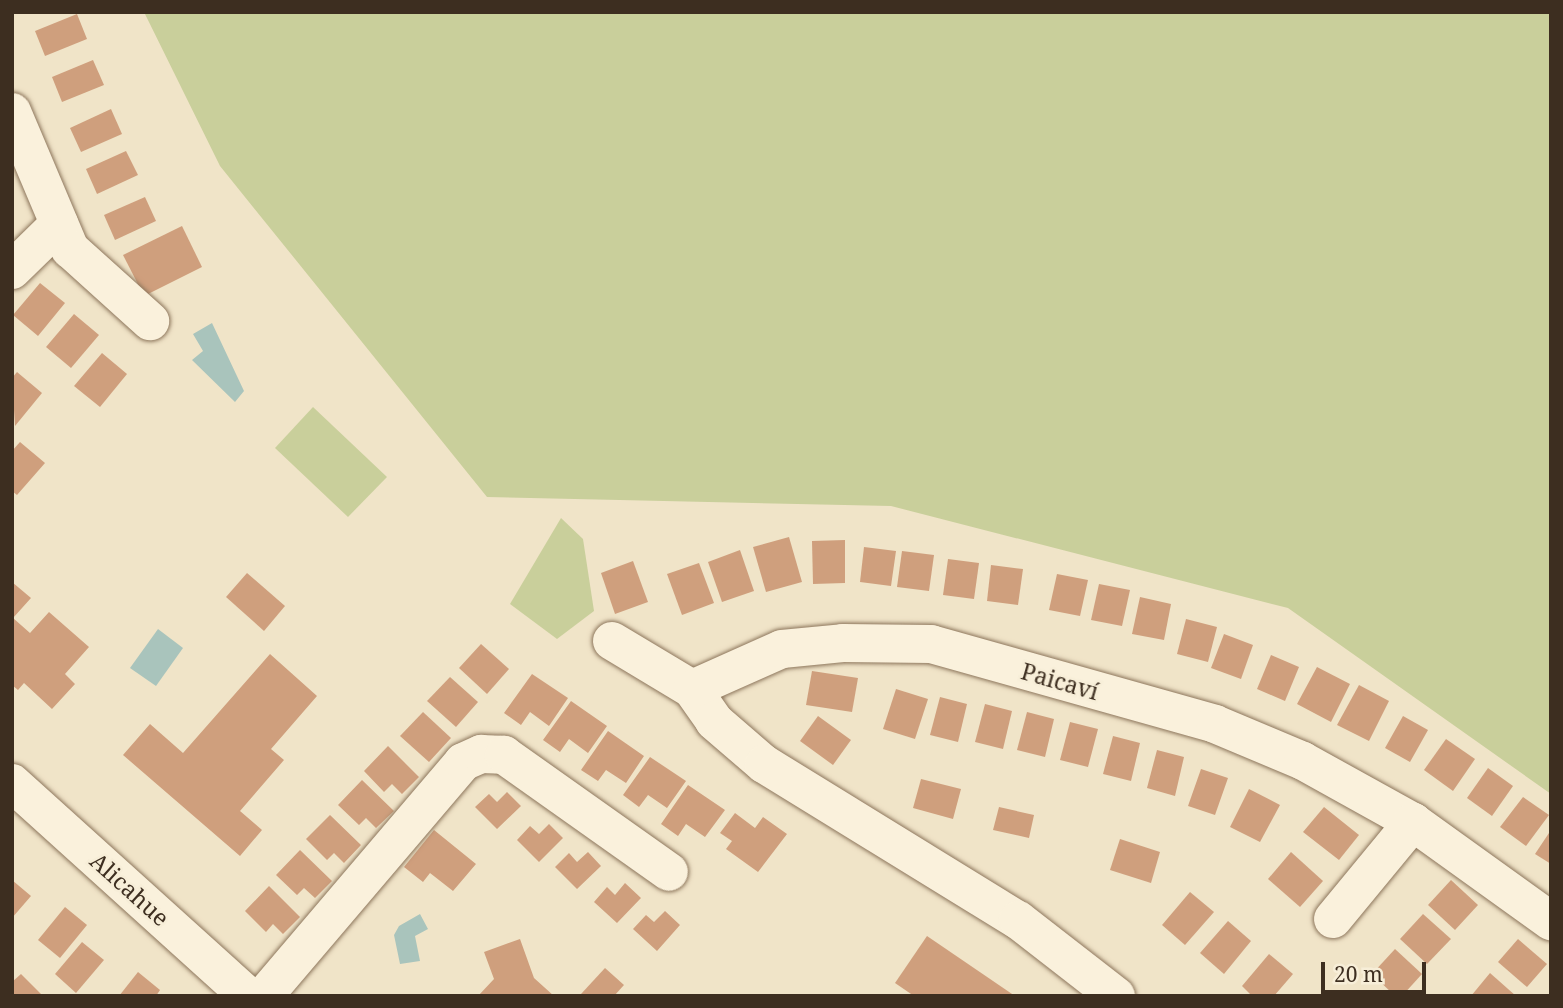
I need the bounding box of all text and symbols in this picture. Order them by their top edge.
street label: Paicaví [1018,657,1102,705]
street label: Alicahue [85,846,175,932]
scale bar [1325,948,1430,992]
text: 20 m [1334,960,1383,988]

